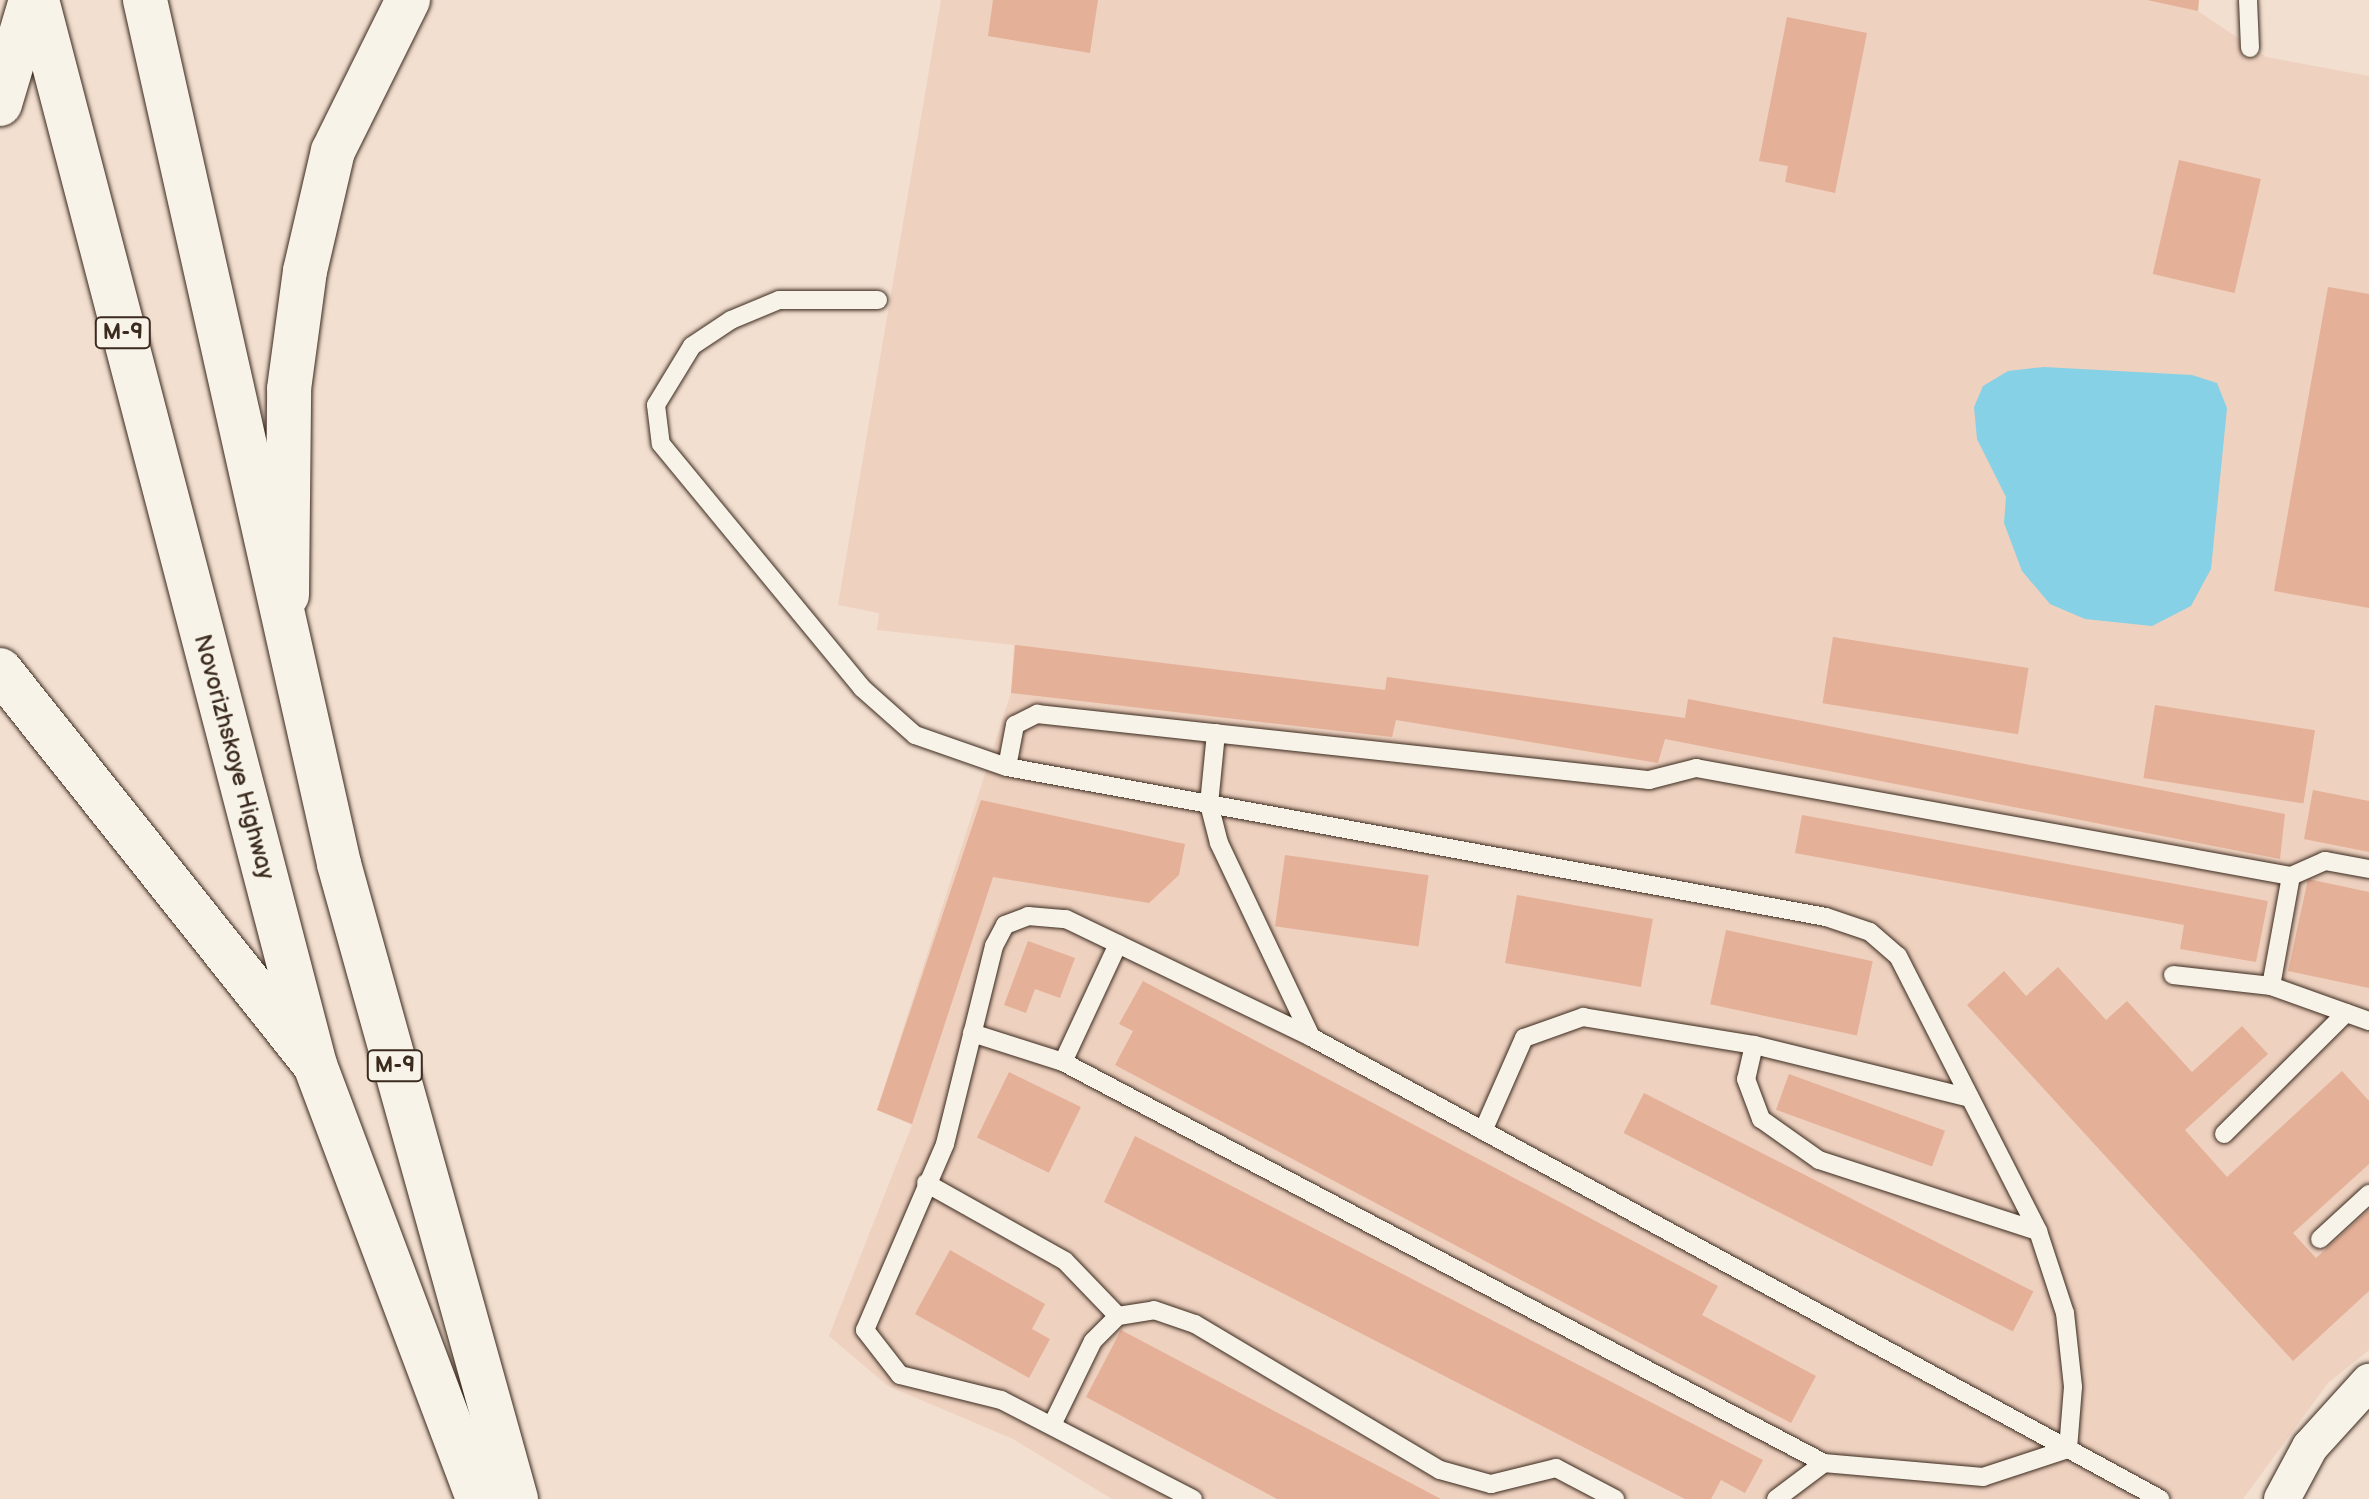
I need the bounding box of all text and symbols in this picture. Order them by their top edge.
road number: М-9 [93,315,153,351]
street label: Novorizhskoye Highway [187,631,281,883]
road number: М-9 [365,1048,425,1084]

